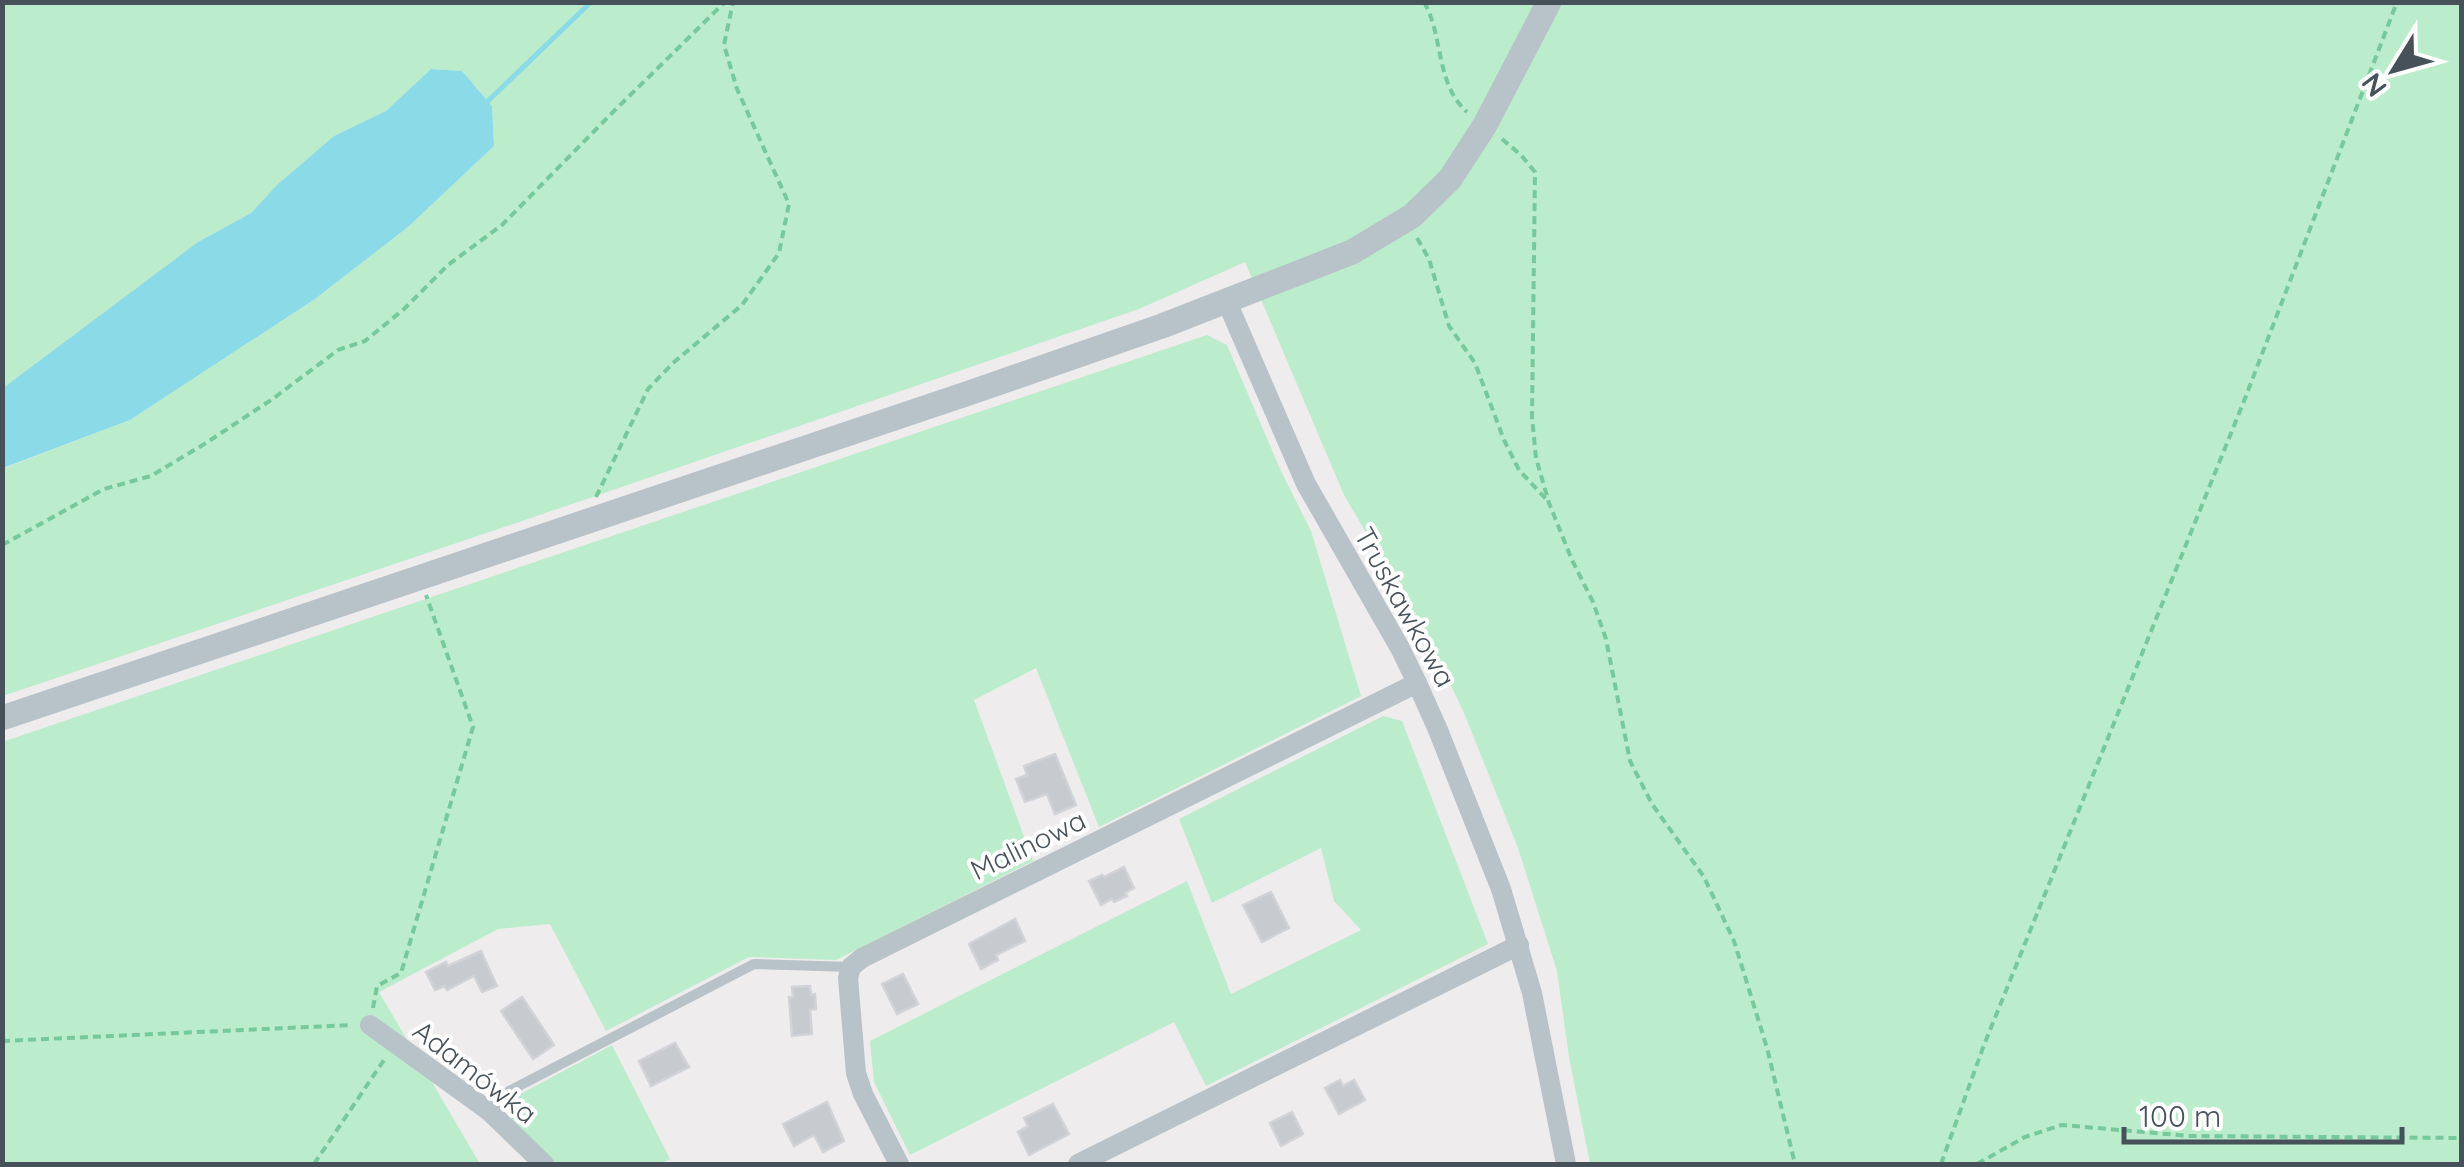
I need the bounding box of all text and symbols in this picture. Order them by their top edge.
north arrow [2344,20,2444,120]
text: N [2353,67,2394,104]
street label: Truskawkowa [1347,521,1464,693]
street label: Malinowa [964,802,1091,887]
street label: Adamówka [406,1012,544,1131]
scale bar [2124,1082,2402,1144]
text: 100 m [2139,1097,2221,1135]

